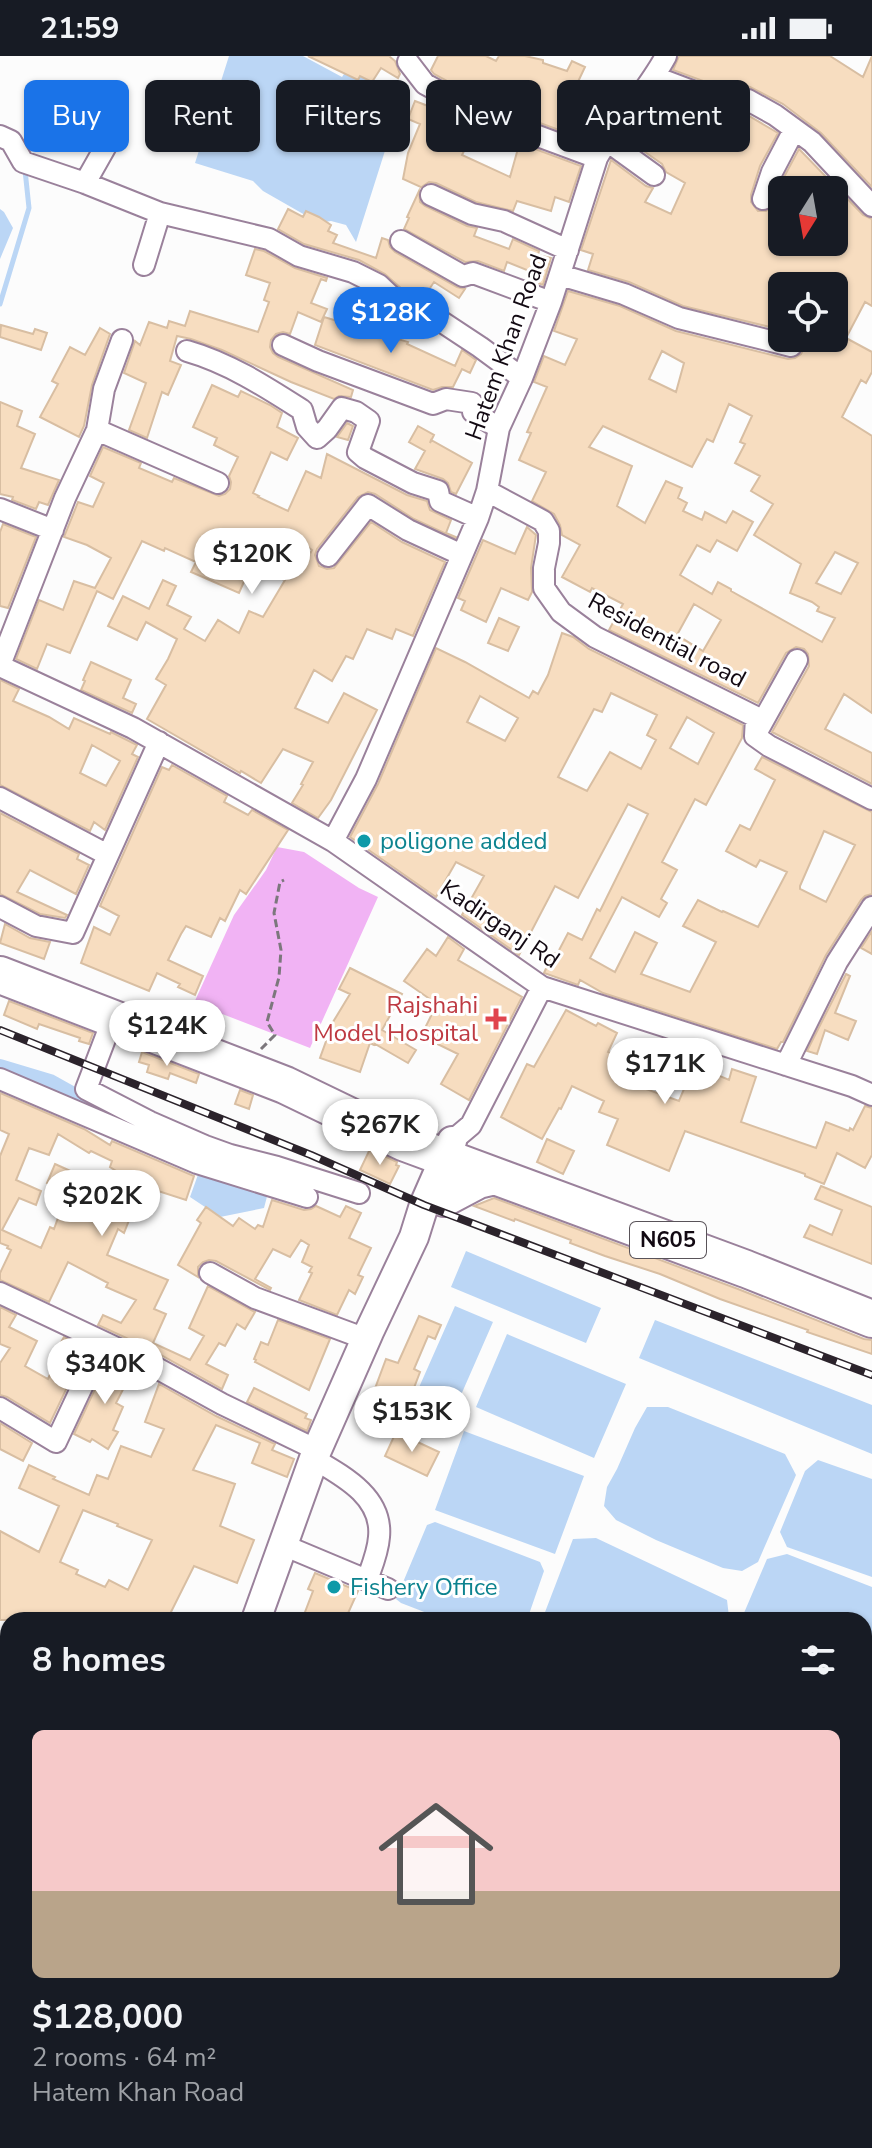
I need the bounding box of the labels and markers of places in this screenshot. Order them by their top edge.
pin: $128K [335,287,447,355]
pin: $120K [196,528,308,596]
place label: poligone added [380,825,547,857]
marker: poligone added [355,832,373,850]
place label: Rajshahi Model Hospital [313,989,478,1049]
pin: $124K [111,1000,223,1068]
marker: Rajshahi Model Hospital [485,1008,507,1030]
pin: $171K [609,1038,721,1106]
pin: $267K [324,1099,436,1167]
pin: $202K [46,1170,158,1238]
pin: $340K [49,1338,161,1406]
pin: $153K [356,1386,468,1454]
place label: Fishery Office [350,1571,498,1603]
marker: Fishery Office [325,1578,343,1596]

